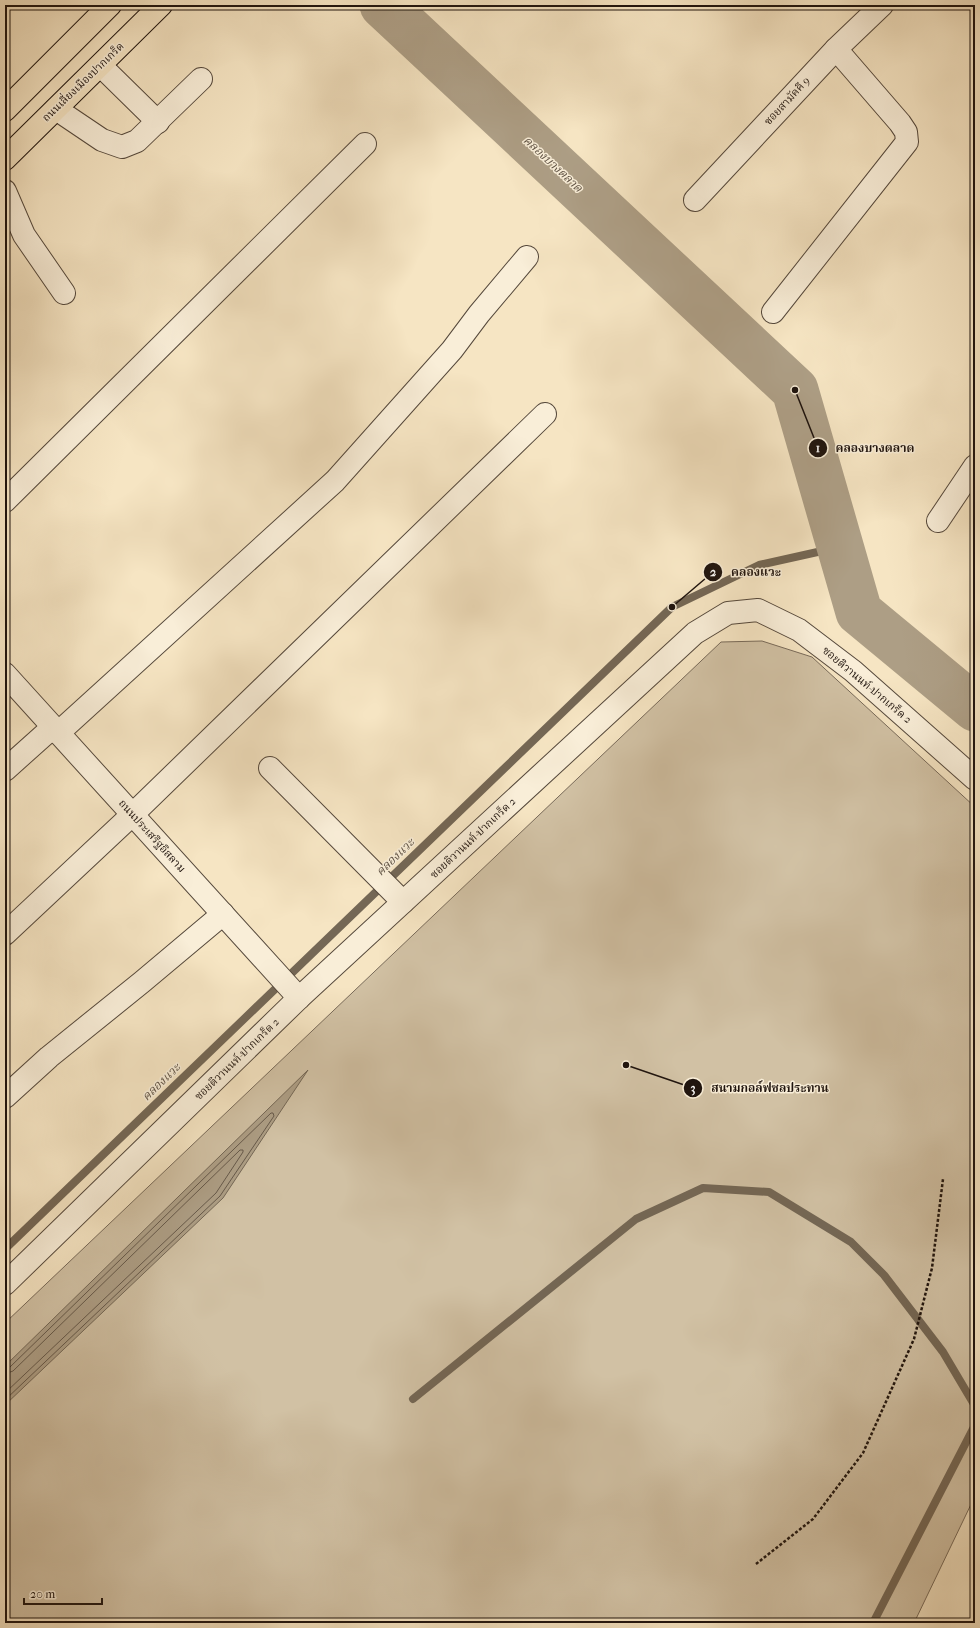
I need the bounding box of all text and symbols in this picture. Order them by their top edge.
street label: ถนนเลี่ยงเมืองปากเกร็ด [38,38,127,124]
street label: ซอยสามัคคี 9 [761,74,813,128]
water label: คลองบางตลาด [521,133,586,195]
callout: คลองบางตลาด [808,436,923,460]
text: 1 [816,441,820,455]
text: คลองบางตลาด [835,441,915,455]
callout: คลองแวะ [703,560,789,584]
text: 2 [710,565,717,579]
text: คลองแวะ [731,565,781,579]
street label: ซอยติวานนท์-ปากเกร็ด 2 [820,644,914,726]
street label: ซอยติวานนท์-ปากเกร็ด 2 [427,795,519,881]
street label: ถนนประเสริฐอิสลาม [116,797,188,875]
water label: คลองแวะ [373,835,418,879]
street label: ซอยติวานนท์-ปากเกร็ด 2 [192,1015,282,1103]
water label: คลองแวะ [139,1060,184,1104]
callout: สนามกอล์ฟชลประทาน [683,1076,837,1100]
text: สนามกอล์ฟชลประทาน [711,1080,829,1095]
text: 3 [691,1081,696,1096]
scale bar [24,1580,102,1606]
text: 20 m [30,1587,55,1601]

